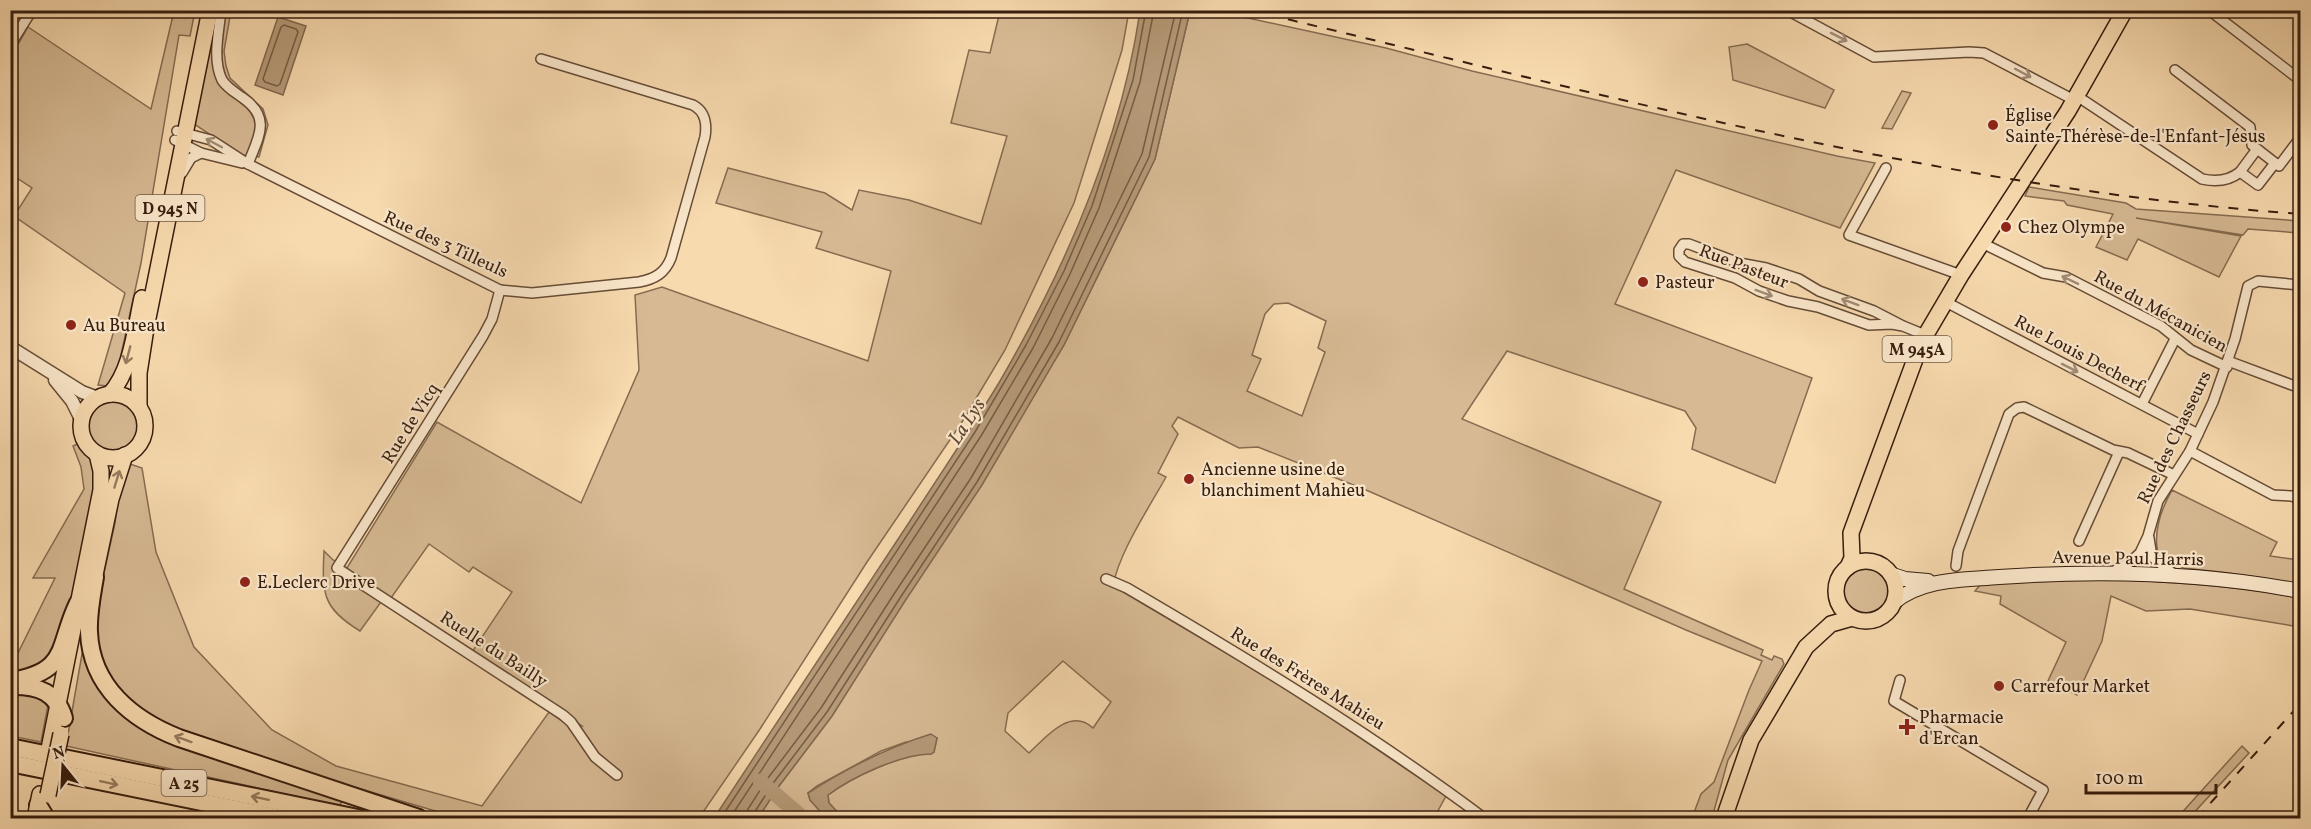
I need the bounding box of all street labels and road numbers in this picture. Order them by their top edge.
road number: D 945 N [136,195,204,221]
street label: Rue des 3 Tilleuls [379,206,512,285]
street label: Rue Pasteur [1695,239,1792,296]
street label: Rue du Mécanicien [2089,265,2232,360]
street label: Rue Louis Decherf [2009,310,2149,400]
road number: M 945A [1882,336,1952,362]
street label: Rue des Chasseurs [2132,367,2218,508]
street label: Rue de Vicq [377,378,446,469]
street label: Avenue Paul Harris [2052,546,2204,573]
street label: Ruelle du Bailly [434,606,552,695]
street label: Rue des Frères Mahieu [1225,621,1389,737]
road number: A 25 [162,770,207,796]

